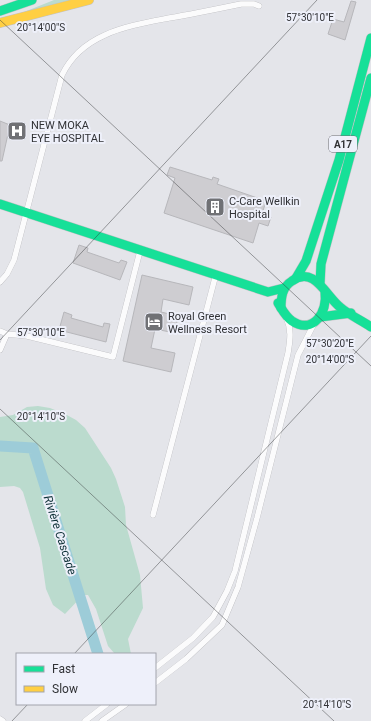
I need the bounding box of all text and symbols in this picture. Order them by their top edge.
text: 57°30'10"E [286,12,334,23]
text: 20°14'00"S [17,22,65,33]
place label: NEW MOKA EYE HOSPITAL [31,119,104,145]
hospital icon: NEW MOKA EYE HOSPITAL [6,120,28,142]
road number: A17 [329,136,357,152]
place label: C-Care Wellkin Hospital [229,195,300,221]
building icon: C-Care Wellkin Hospital [204,196,226,218]
place label: Royal Green Wellness Resort [168,310,247,336]
hotel icon: Royal Green Wellness Resort [143,311,165,333]
text: 57°30'10"E [17,327,65,338]
text: 57°30'20"E [306,338,354,349]
text: 20°14'00"S [306,354,354,365]
text: 20°14'10"S [17,411,65,422]
water label: Rivière Cascade [41,494,79,576]
legend [16,653,156,705]
text: Fast [52,662,75,676]
text: Slow [52,682,78,696]
text: 20°14'10"S [303,699,351,710]

